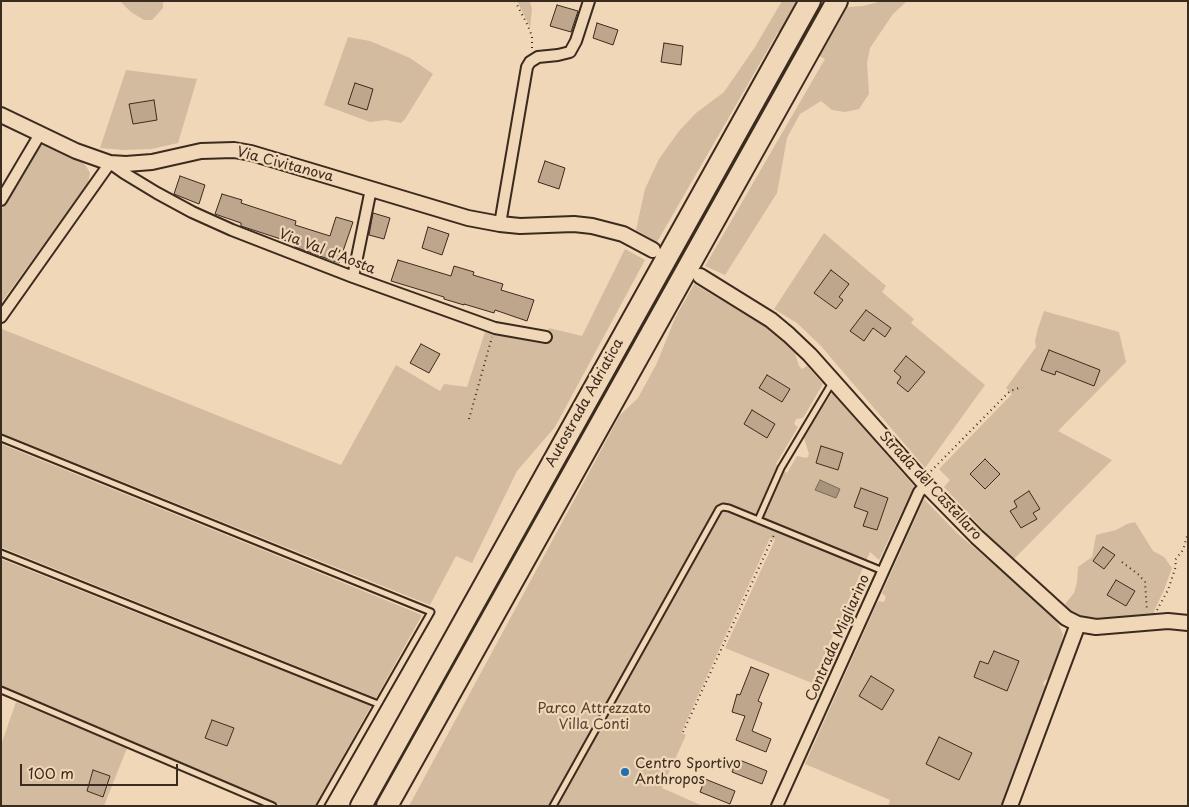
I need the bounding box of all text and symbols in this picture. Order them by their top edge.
street label: Via Civitanova [235,144,335,186]
street label: Via Val d'Aosta [276,226,378,278]
street label: Autostrada Adriatica [543,336,627,470]
street label: Strada del Castellaro [875,428,985,544]
street label: Contrada Migliarino [803,572,873,704]
park label: Parco Attrezzato Villa Conti [537,701,651,734]
scale bar [22,754,180,786]
place label: Centro Sportivo Anthropos [635,756,741,789]
text: 100 m [28,761,74,784]
marker: Centro Sportivo Anthropos [619,766,631,778]

